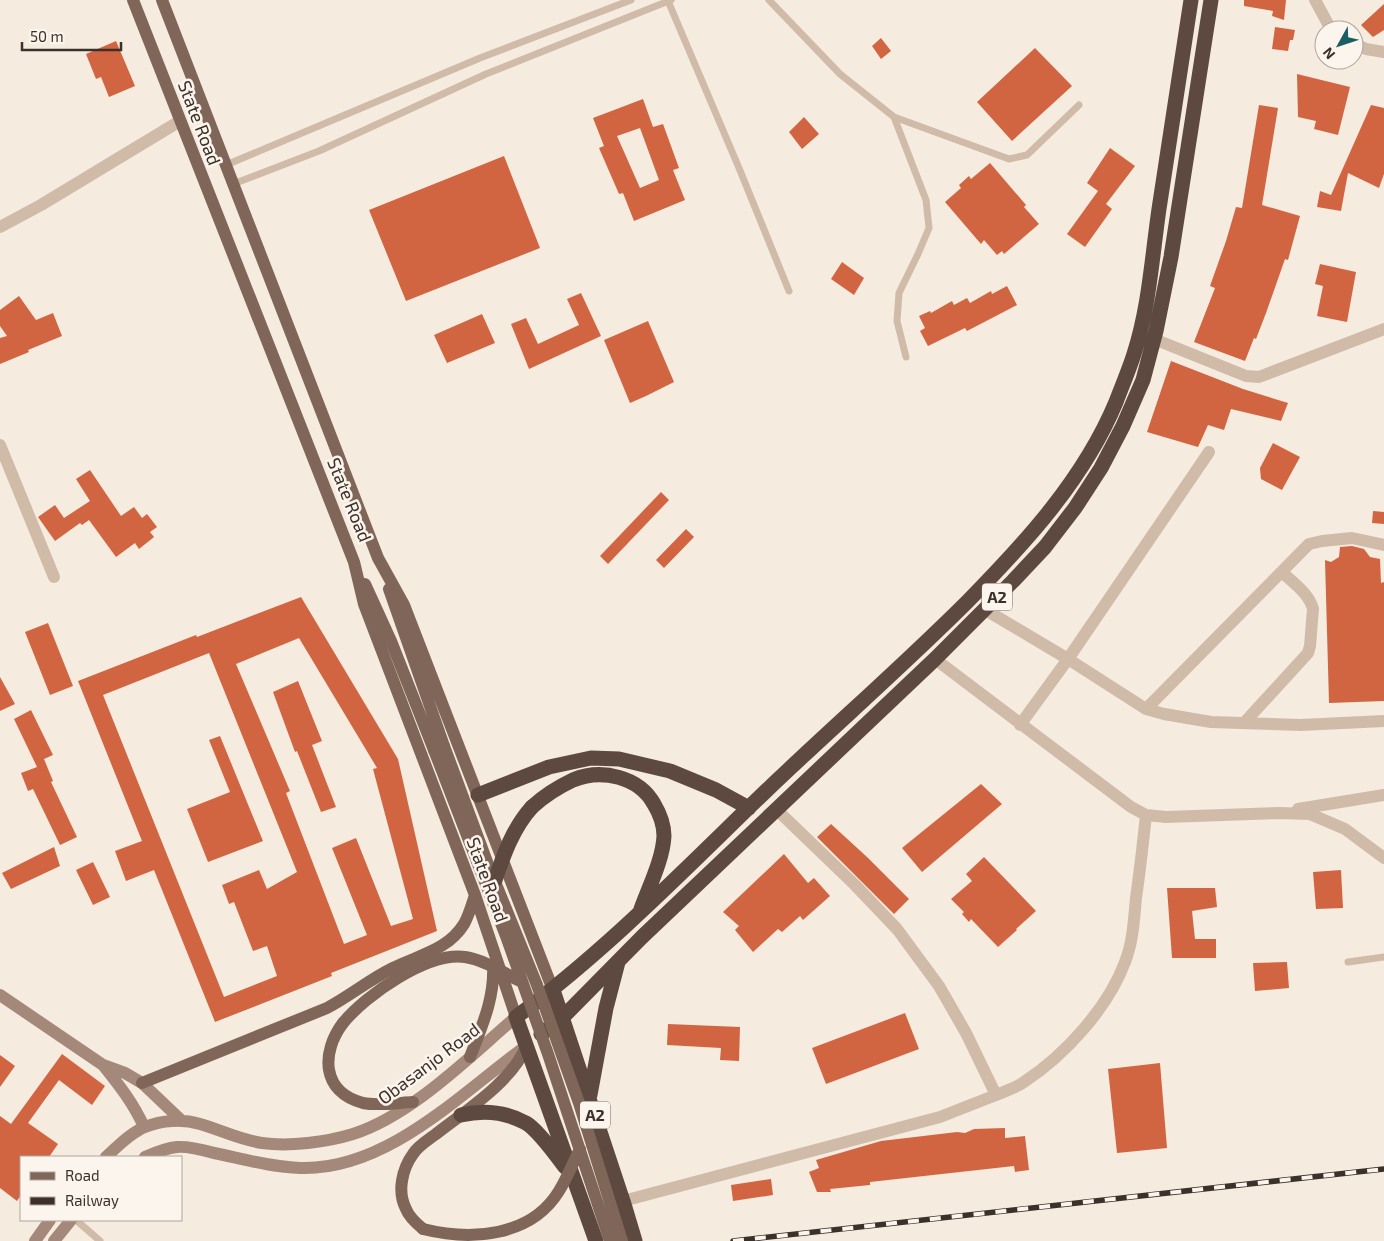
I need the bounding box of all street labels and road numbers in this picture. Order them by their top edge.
street label: State Road [174,77,226,168]
street label: State Road [323,454,377,545]
road number: A2 [982,584,1012,610]
street label: State Road [462,834,513,925]
street label: Obasanjo Road [373,1018,484,1109]
road number: A2 [580,1102,610,1128]

